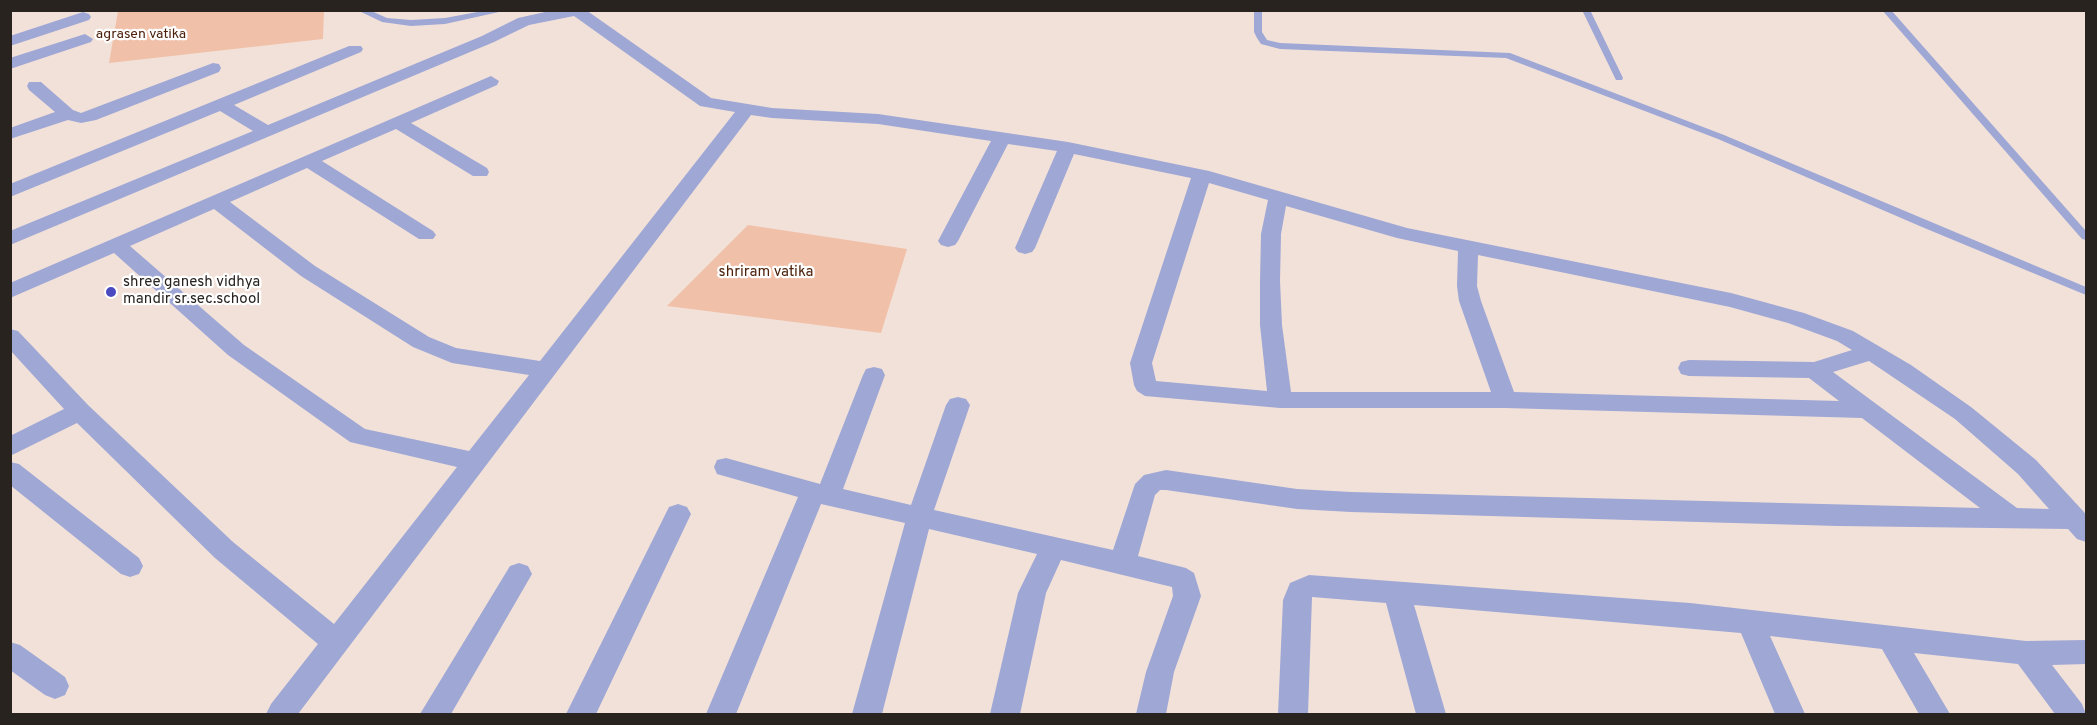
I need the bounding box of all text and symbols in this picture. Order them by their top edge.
park label: agrasen vatika [96,27,186,43]
park label: shriram vatika [719,264,813,282]
place label: shree ganesh vidhya mandir sr.sec.school [123,274,260,309]
marker: shree ganesh vidhya mandir sr.sec.school [104,285,118,299]

